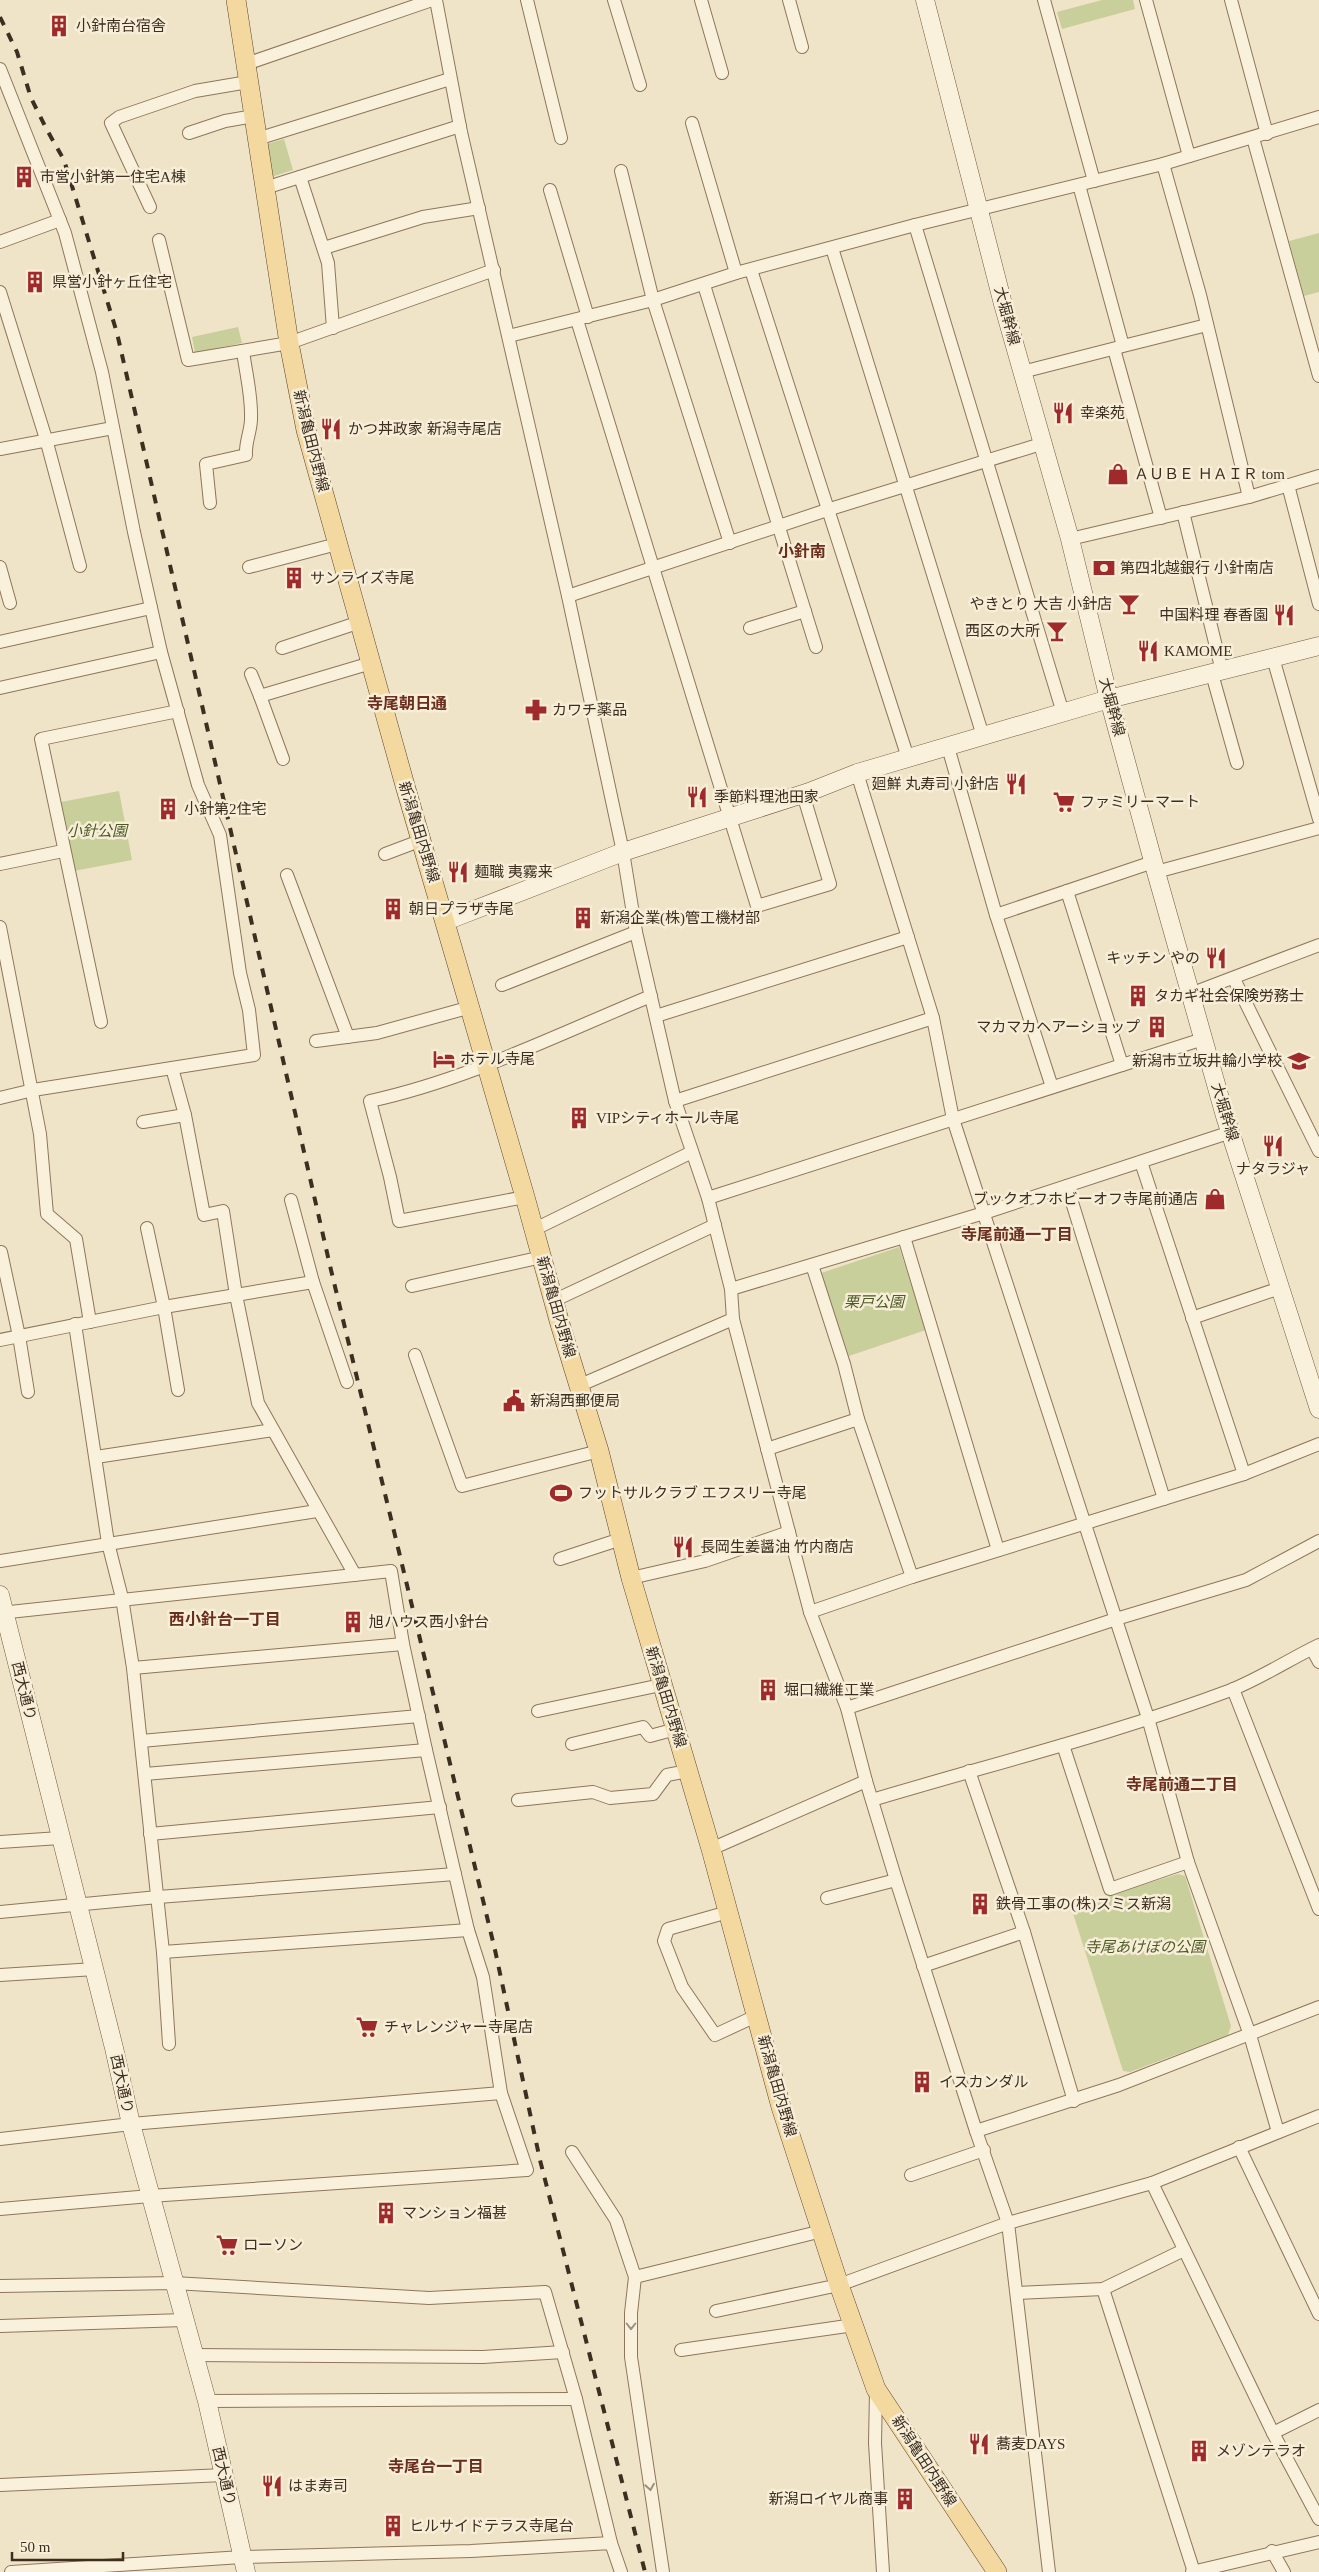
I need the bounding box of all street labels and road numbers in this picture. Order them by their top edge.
street label: 大堀幹線 [992,285,1022,347]
street label: 新潟亀田内野線 [291,388,331,494]
street label: 大堀幹線 [1097,676,1127,738]
street label: 新潟亀田内野線 [396,779,442,885]
street label: 大堀幹線 [1209,1081,1241,1143]
street label: 新潟亀田内野線 [534,1254,578,1360]
street label: 新潟亀田内野線 [643,1644,689,1750]
street label: 西大通り [9,1660,39,1722]
street label: 新潟亀田内野線 [755,2033,799,2139]
street label: 西大通り [108,2053,136,2115]
street label: 新潟亀田内野線 [889,2413,959,2509]
street label: 西大通り [209,2445,239,2507]

